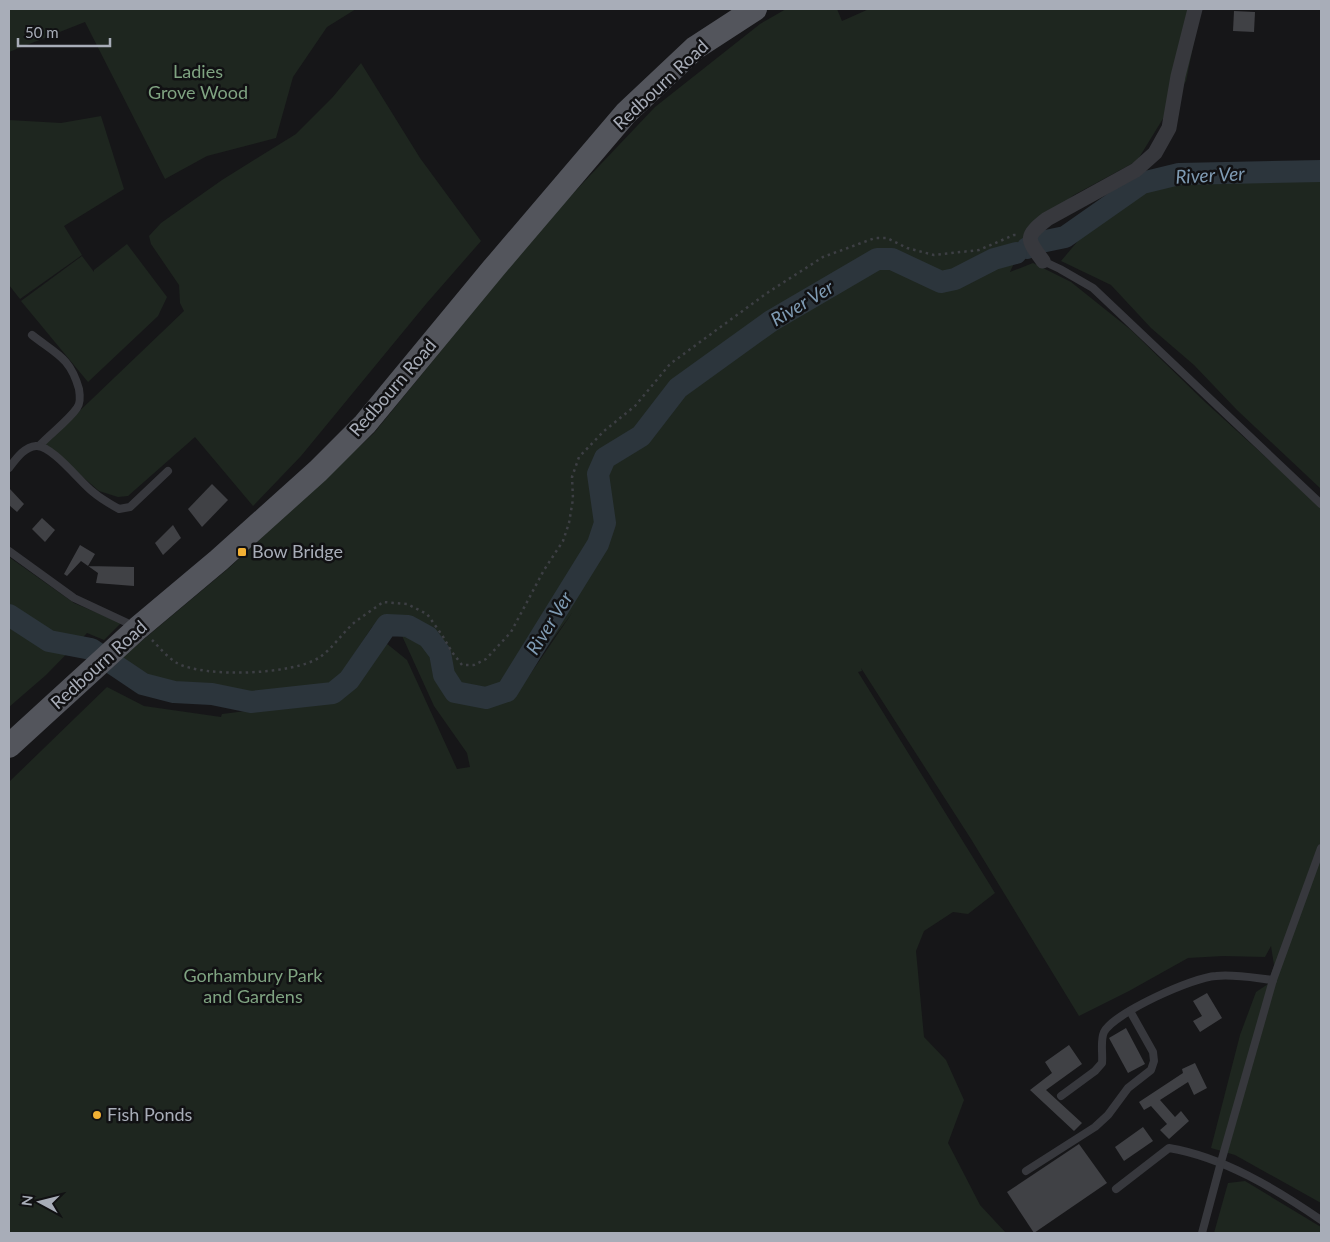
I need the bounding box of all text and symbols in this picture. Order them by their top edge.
scale bar [18,15,110,47]
text: 50 m [25,23,59,41]
street label: Redbourn Road [608,35,712,134]
park label: Ladies Grove Wood [148,60,248,103]
water label: River Ver [1175,161,1246,188]
water label: River Ver [766,275,838,330]
street label: Redbourn Road [344,334,440,440]
place label: Bow Bridge [252,540,343,562]
marker: Bow Bridge [236,546,248,558]
water label: River Ver [520,587,577,658]
street label: Redbourn Road [46,615,151,713]
park label: Gorhambury Park and Gardens [184,964,323,1007]
place label: Fish Ponds [107,1103,193,1125]
marker: Fish Ponds [91,1109,103,1121]
north arrow [15,1177,65,1227]
text: N [18,1194,36,1207]

